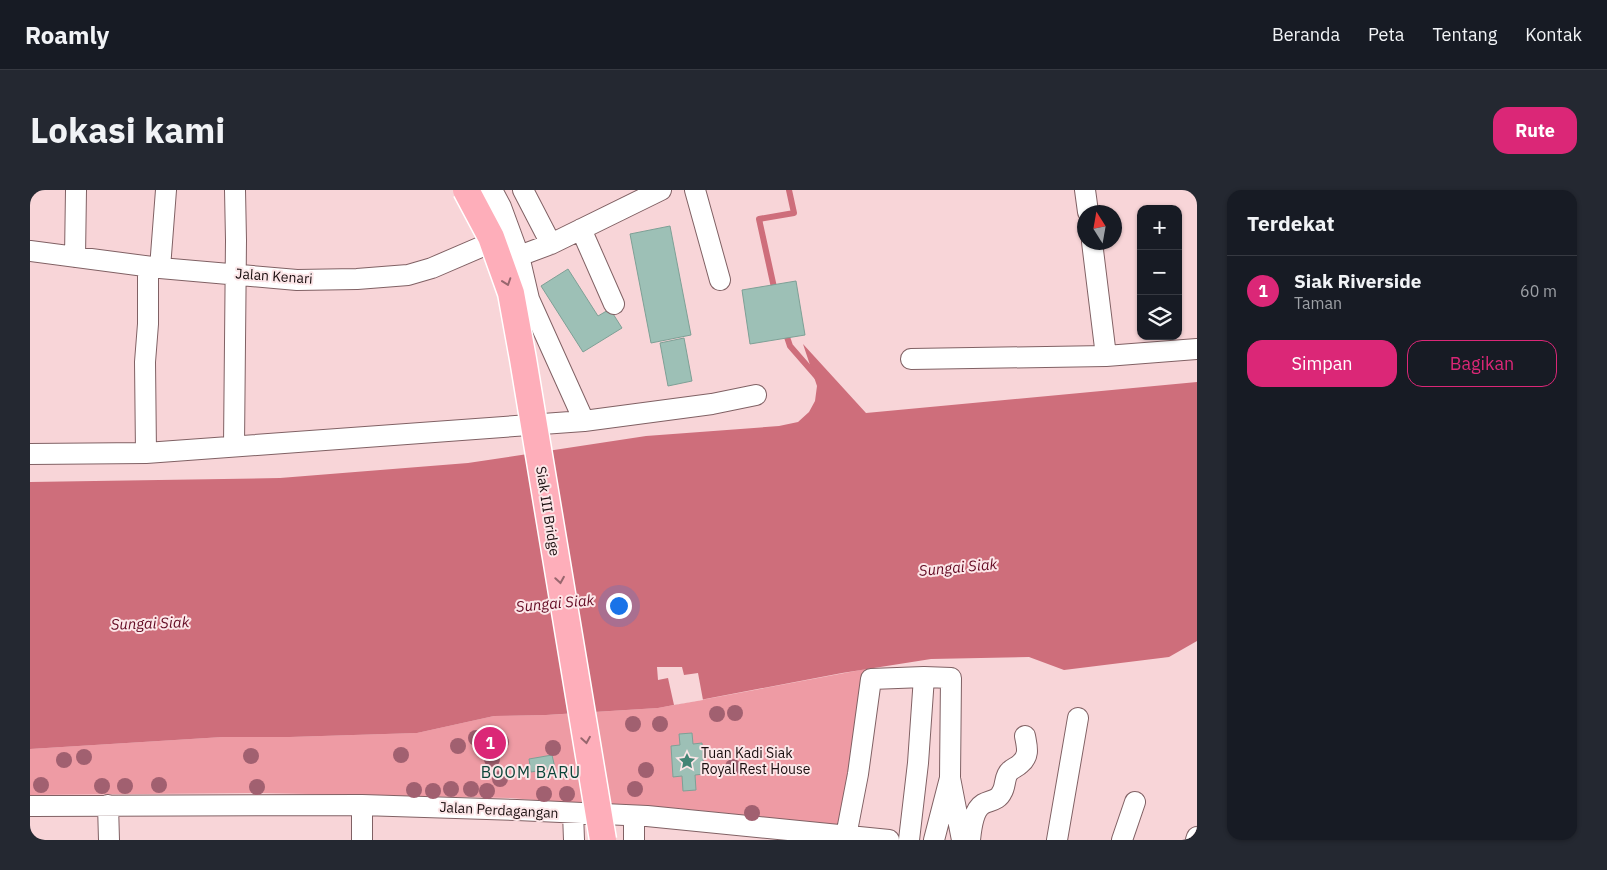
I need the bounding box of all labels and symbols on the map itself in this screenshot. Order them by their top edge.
north arrow [1077,205,1122,250]
street label: Jalan Kenari [235,264,313,288]
one-way arrow [501,278,511,286]
street label: Siak III Bridge [532,465,564,558]
water label: Sungai Siak [918,554,998,580]
one-way arrow [554,576,564,584]
water label: Sungai Siak [515,590,595,616]
your location [606,593,632,619]
water label: Sungai Siak [110,612,190,634]
pin: 1 [474,724,506,762]
one-way arrow [581,736,591,745]
place label: Tuan Kadi Siak Royal Rest House [701,744,811,778]
place icon: Tuan Kadi Siak Royal Rest House [677,751,697,771]
district label: BOOM BARU [481,762,581,782]
street label: Jalan Perdagangan [439,798,559,822]

